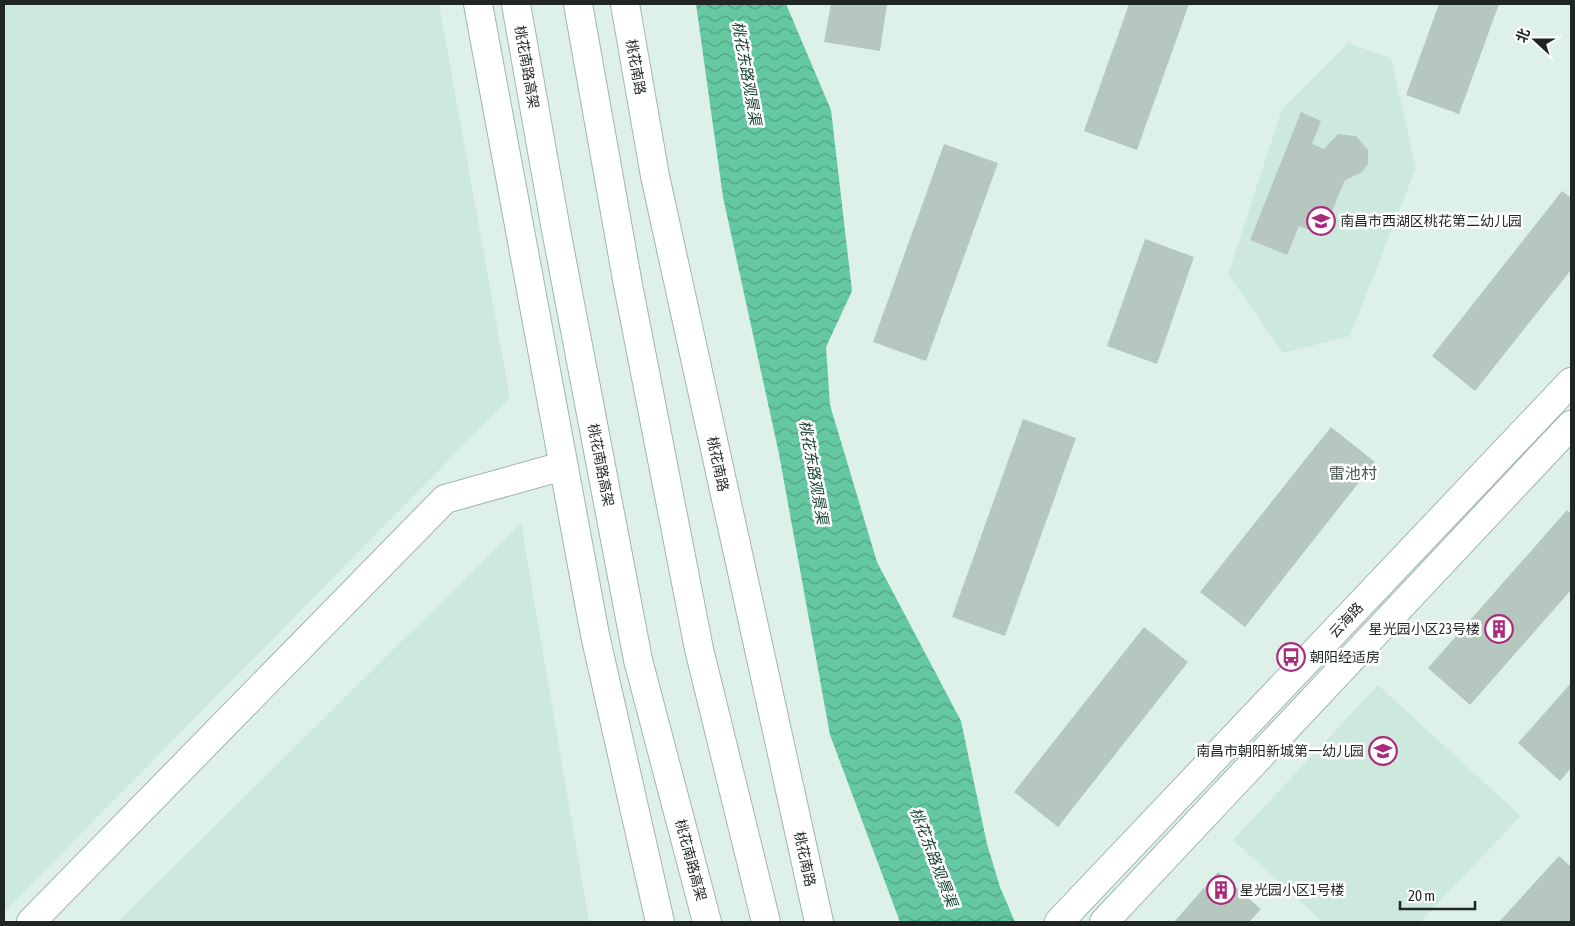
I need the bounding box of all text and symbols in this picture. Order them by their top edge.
north arrow [1510,15,1560,65]
water label: 桃花东路观景渠 [730,20,765,128]
street label: 桃花南路高架 [512,24,542,110]
text: 北 [1513,26,1533,45]
street label: 桃花南路 [623,38,649,96]
school or university icon: 南昌市西湖区桃花第二幼儿园 [1306,206,1336,236]
place label: 南昌市西湖区桃花第二幼儿园 [1340,213,1522,229]
water label: 桃花东路观景渠 [797,419,832,527]
street label: 桃花南路高架 [585,422,617,508]
street label: 桃花南路 [704,435,732,493]
district label: 雷池村 [1329,464,1377,482]
street label: 云海路 [1326,599,1366,641]
building icon: 星光园小区23号楼 [1484,614,1514,644]
place label: 星光园小区23号楼 [1369,621,1480,637]
bus stop icon: 朝阳经适房 [1276,642,1306,672]
place label: 朝阳经适房 [1310,649,1380,665]
school or university icon: 南昌市朝阳新城第一幼儿园 [1368,736,1398,766]
place label: 南昌市朝阳新城第一幼儿园 [1196,743,1364,759]
water label: 桃花东路观景渠 [907,805,961,911]
street label: 桃花南路高架 [672,817,710,903]
street label: 桃花南路 [791,830,819,888]
building icon: 星光园小区1号楼 [1206,875,1236,905]
scale bar [1400,878,1475,910]
place label: 星光园小区1号楼 [1240,882,1345,898]
text: 20 m [1408,887,1435,904]

